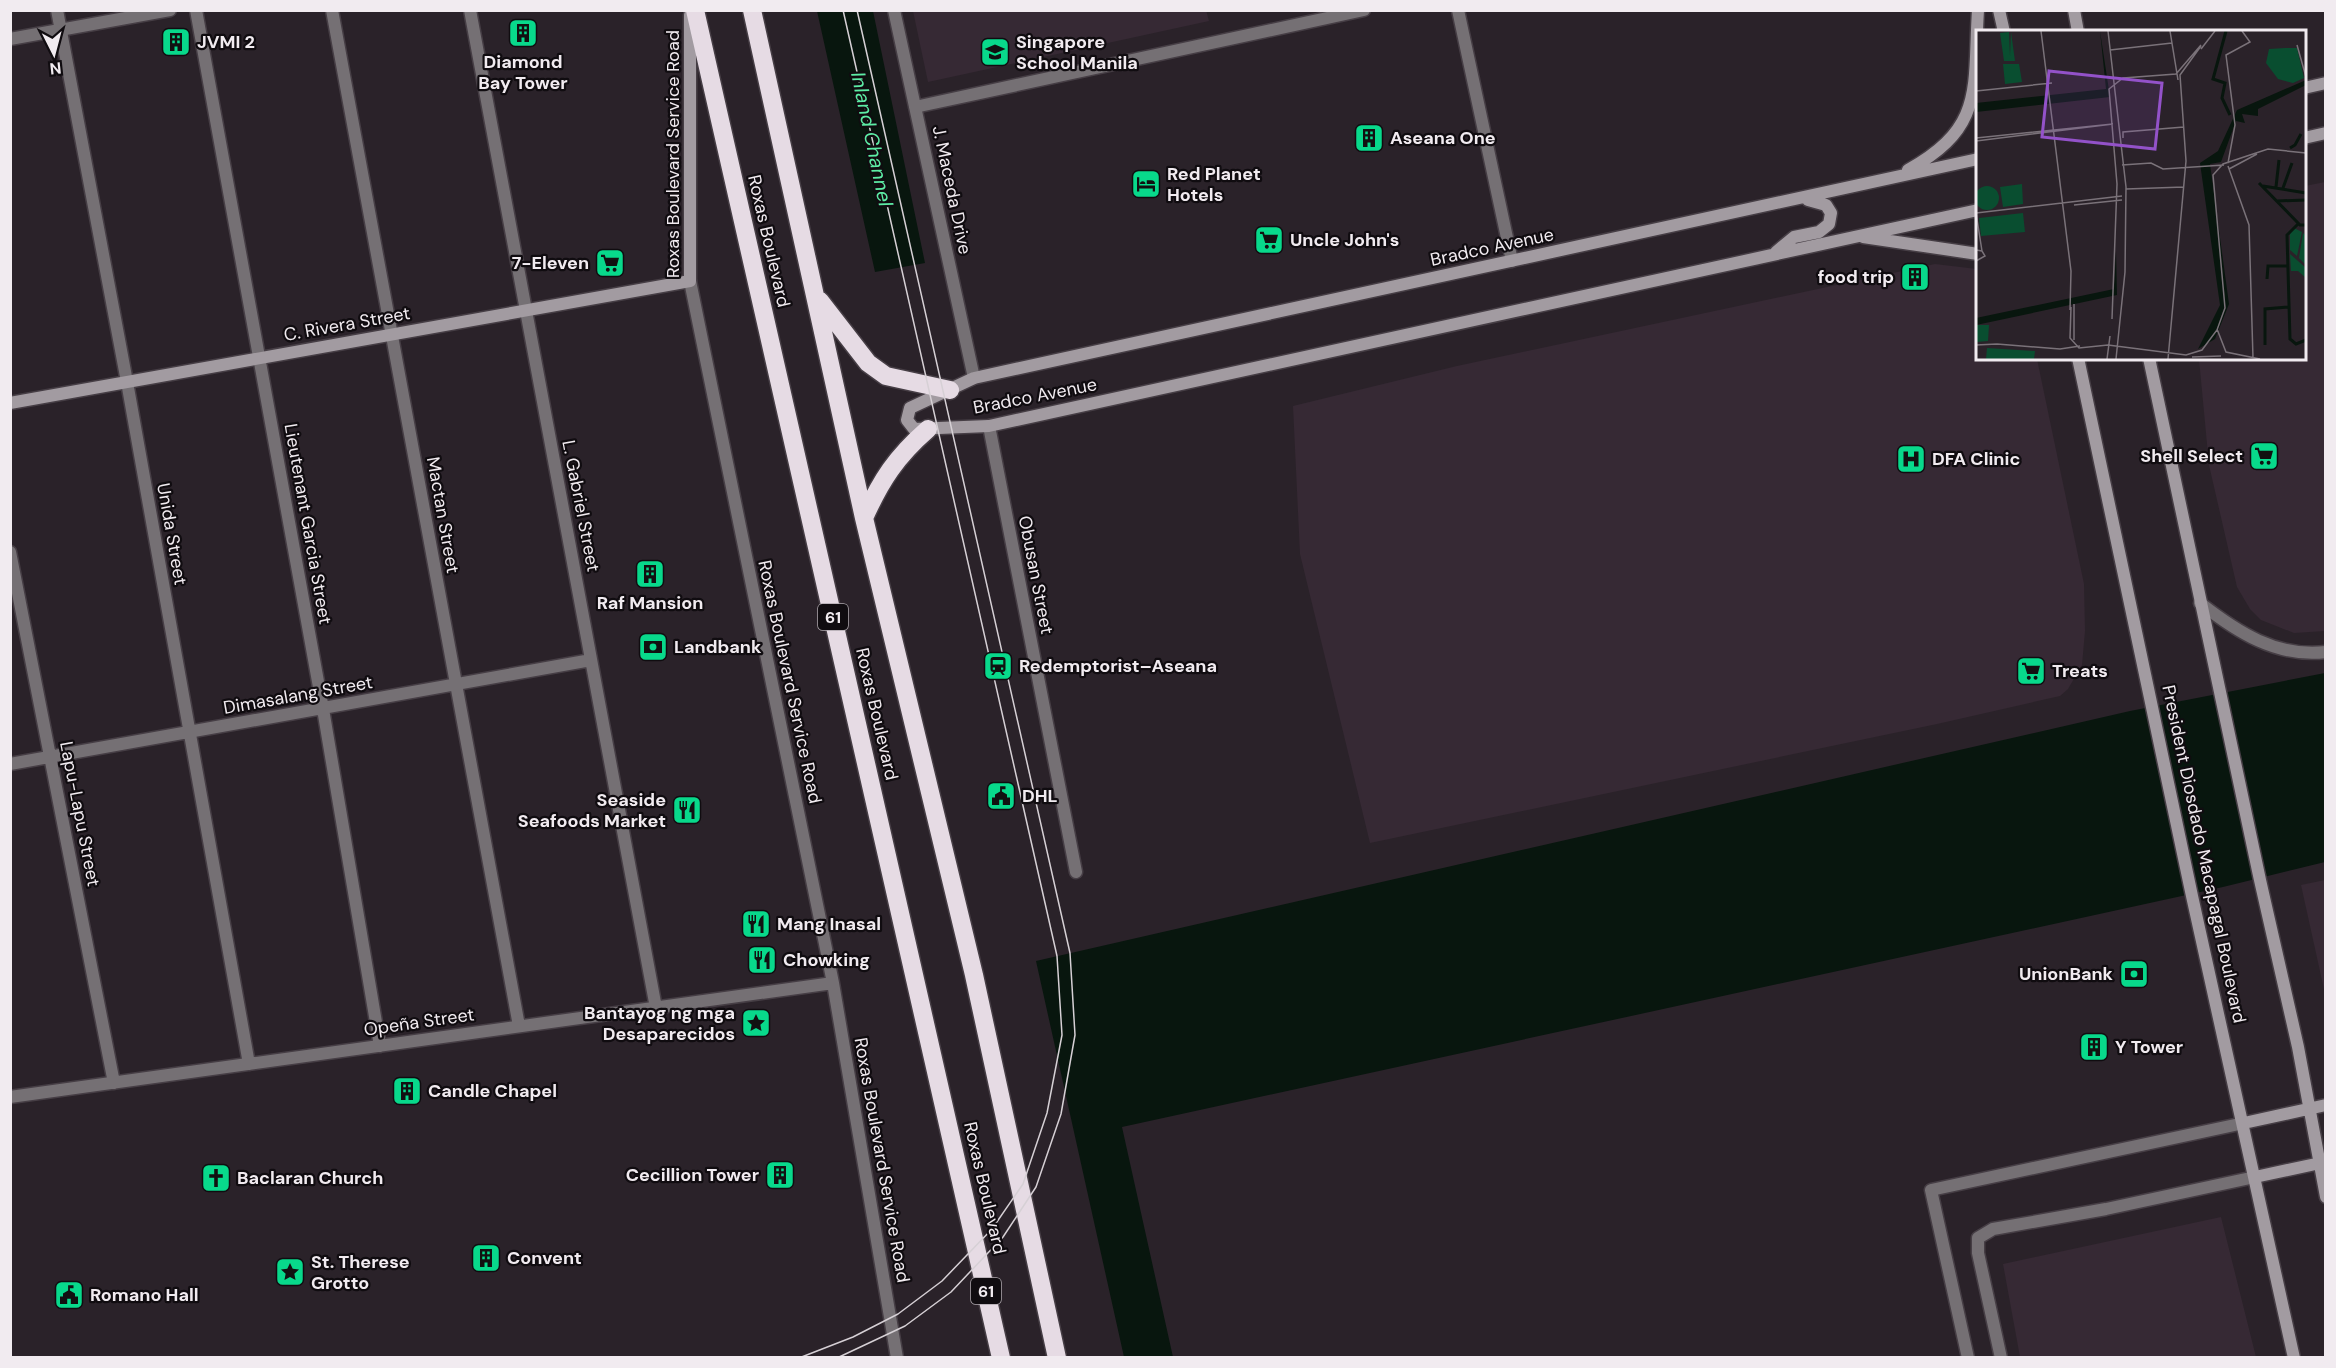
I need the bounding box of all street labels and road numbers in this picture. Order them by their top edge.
street label: Roxas Boulevard Service Road [661,30,685,278]
street label: J. Maceda Drive [927,123,977,257]
street label: Roxas Boulevard [742,172,796,310]
street label: Bradco Avenue [1428,222,1556,272]
street label: C. Rivera Street [282,301,412,347]
street label: Bradco Avenue [971,372,1099,420]
street label: Lieutenant Garcia Street [279,422,337,626]
street label: L. Gabriel Street [556,438,606,574]
street label: Mactan Street [421,455,465,575]
street label: Unida Street [151,481,193,587]
street label: Obusan Street [1013,514,1059,636]
street label: Roxas Boulevard Service Road [752,558,828,806]
road number: 61 [818,604,848,630]
street label: Roxas Boulevard [850,645,904,783]
street label: Dimasalang Street [221,670,375,720]
street label: President Diosdado Macapagal Boulevard [2156,683,2252,1025]
street label: Lapu-Lapu Street [54,739,106,889]
street label: Opeña Street [362,1002,476,1042]
street label: Roxas Boulevard Service Road [849,1036,915,1284]
street label: Roxas Boulevard [958,1119,1012,1257]
road number: 61 [971,1278,1001,1304]

